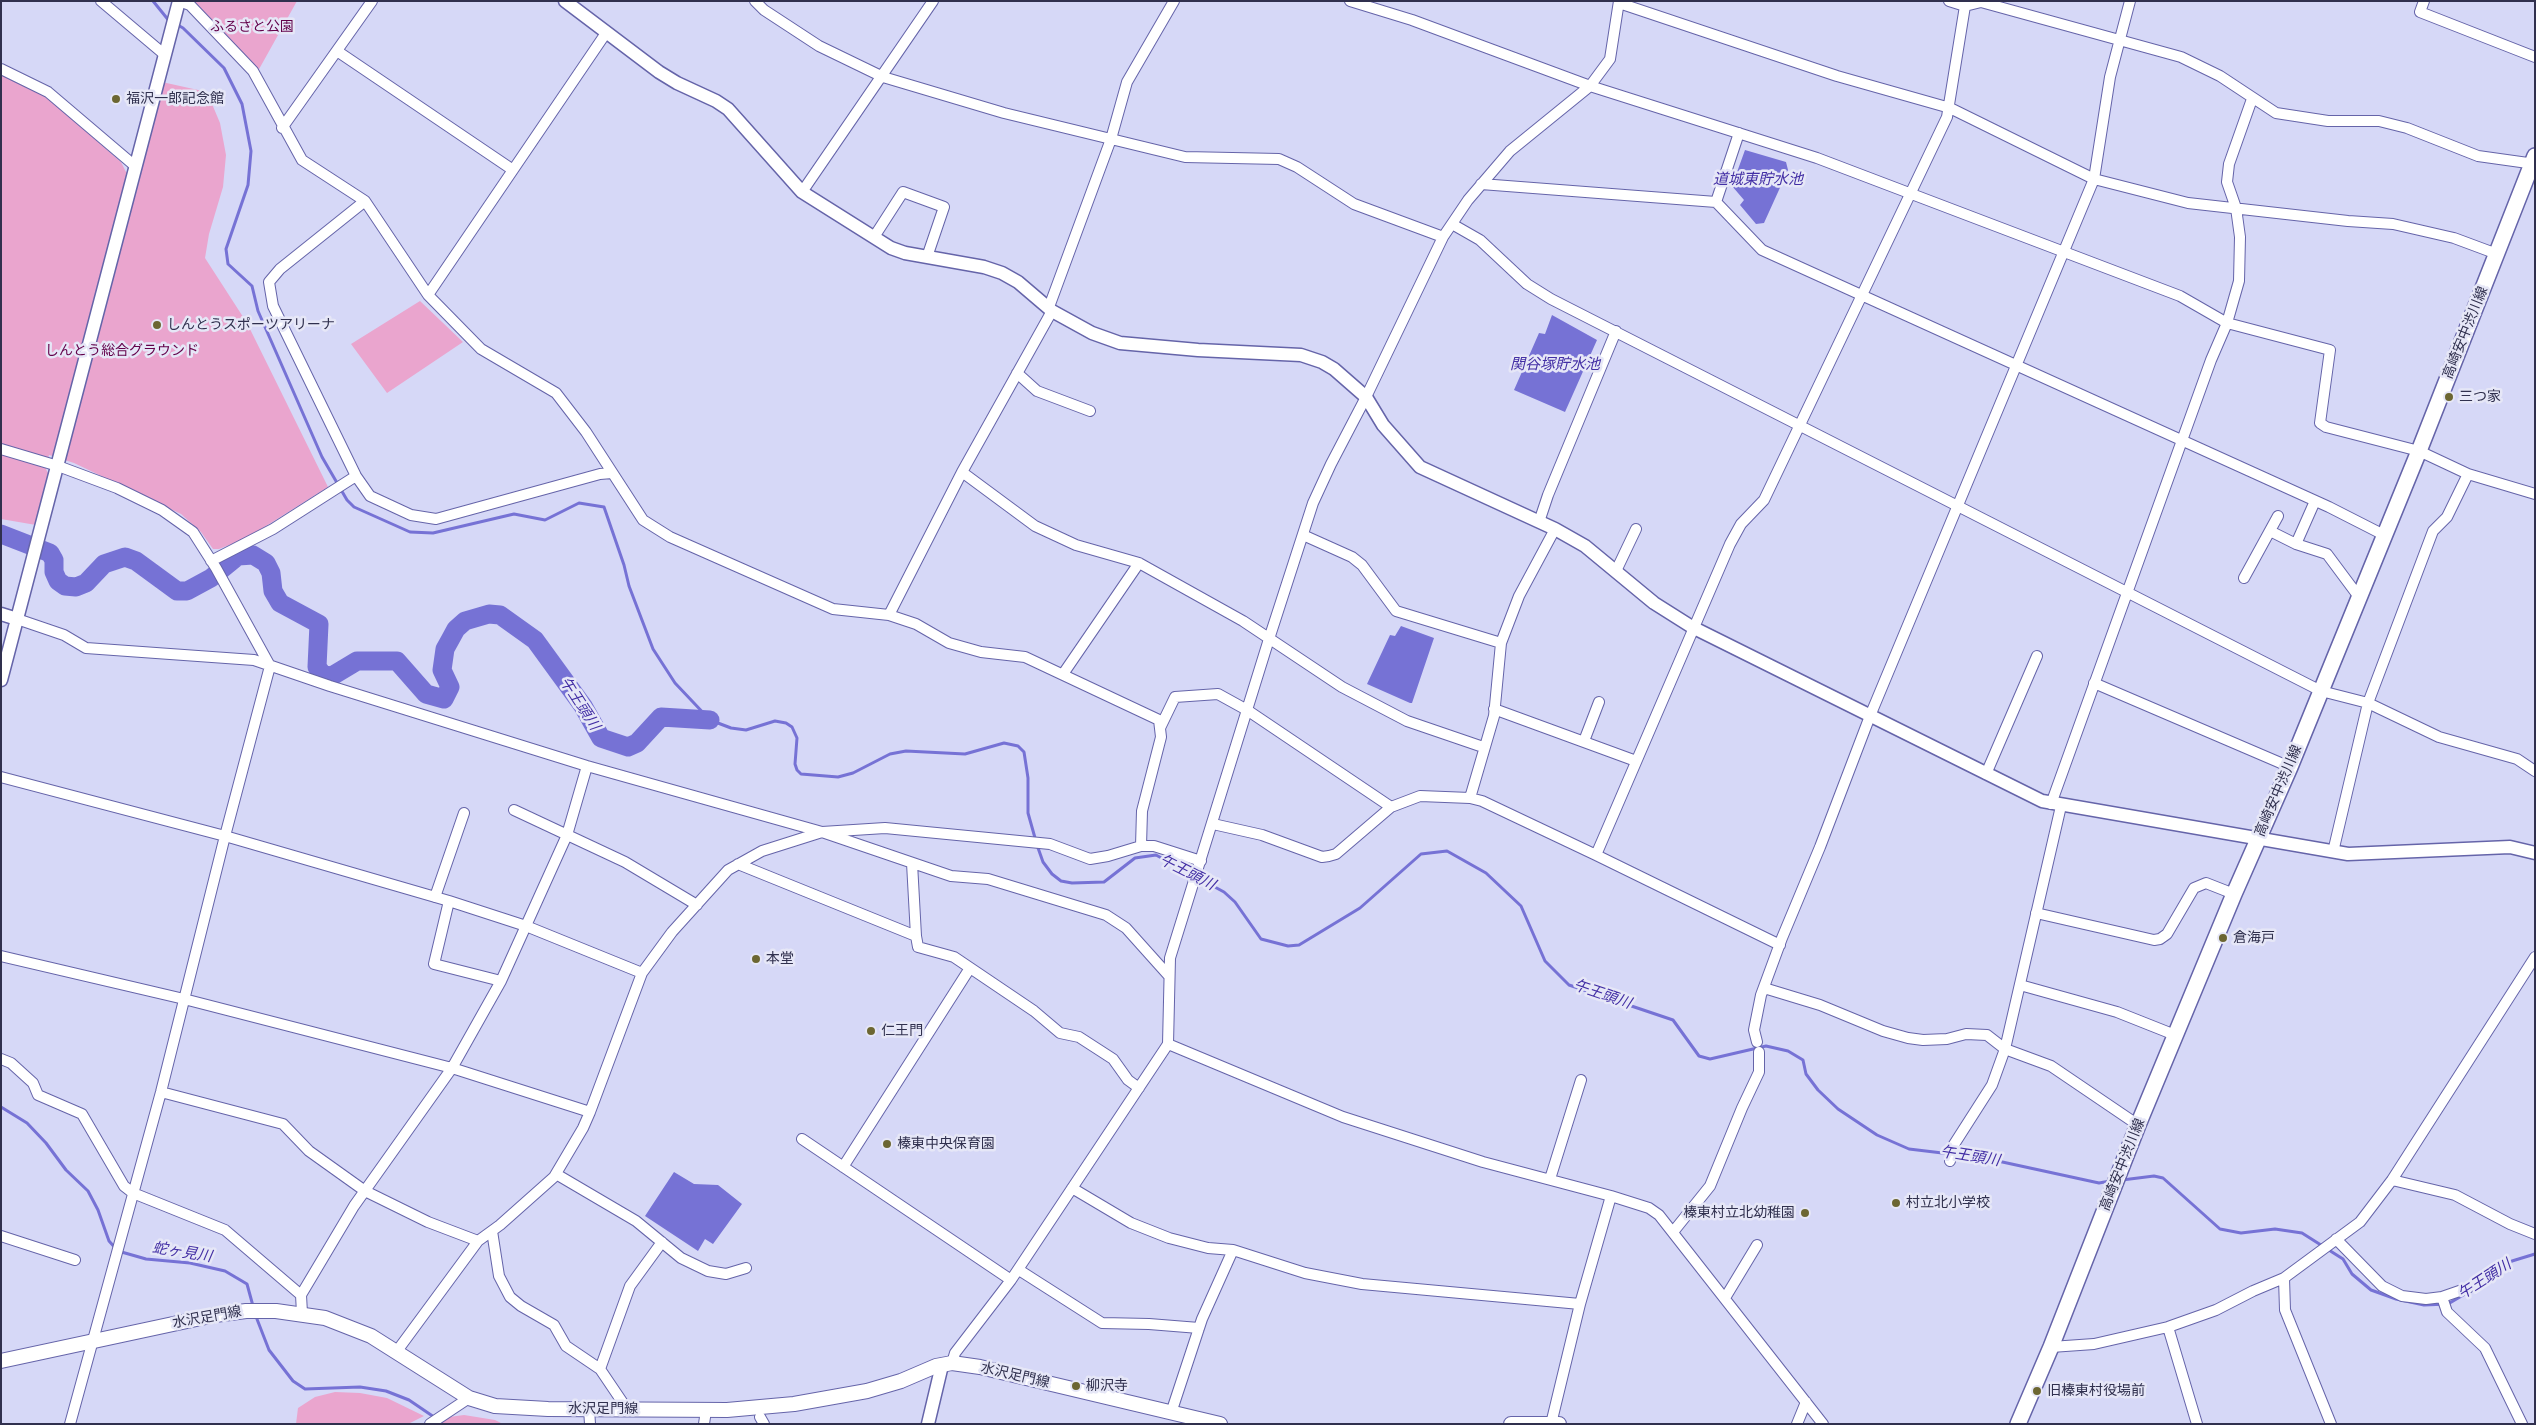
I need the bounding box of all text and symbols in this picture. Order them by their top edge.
park label: ふるさと公園 [210,19,294,35]
place label: 福沢一郎記念館 [126,91,224,107]
marker: 福沢一郎記念館 [110,93,122,105]
water label: 道城東貯水池 [1713,171,1803,189]
street label: 高崎安中渋川線 [2440,284,2492,382]
place label: しんとうスポーツアリーナ [167,317,335,333]
marker: しんとうスポーツアリーナ [151,319,163,331]
park label: しんとう総合グラウンド [45,343,199,359]
water label: 関谷塚貯水池 [1510,356,1600,374]
place label: 三つ家 [2459,389,2501,405]
marker: 三つ家 [2443,391,2455,403]
water label: 午王頭川 [555,674,603,734]
street label: 高崎安中渋川線 [2252,743,2306,839]
water label: 午王頭川 [1156,851,1218,895]
place label: 倉海戸 [2233,930,2275,946]
marker: 倉海戸 [2217,932,2229,944]
place label: 本堂 [766,951,794,967]
marker: 本堂 [750,953,762,965]
water label: 午王頭川 [1571,977,1633,1013]
place label: 仁王門 [881,1023,923,1039]
marker: 仁王門 [865,1025,877,1037]
street label: 高崎安中渋川線 [2097,1116,2149,1214]
place label: 榛東中央保育園 [897,1136,995,1152]
marker: 榛東中央保育園 [881,1138,893,1150]
water label: 午王頭川 [1939,1143,2001,1171]
place label: 村立北小学校 [1906,1195,1990,1211]
marker: 村立北小学校 [1890,1197,1902,1209]
place label: 榛東村立北幼稚園 [1683,1205,1795,1221]
marker: 榛東村立北幼稚園 [1799,1207,1811,1219]
water label: 蛇ヶ見川 [151,1239,213,1267]
water label: 午王頭川 [2455,1256,2515,1304]
street label: 水沢足門線 [171,1304,243,1332]
street label: 水沢足門線 [979,1360,1051,1392]
place label: 柳沢寺 [1086,1378,1128,1394]
marker: 柳沢寺 [1070,1380,1082,1392]
place label: 旧榛東村役場前 [2047,1383,2145,1399]
marker: 旧榛東村役場前 [2031,1385,2043,1397]
street label: 水沢足門線 [568,1401,638,1417]

